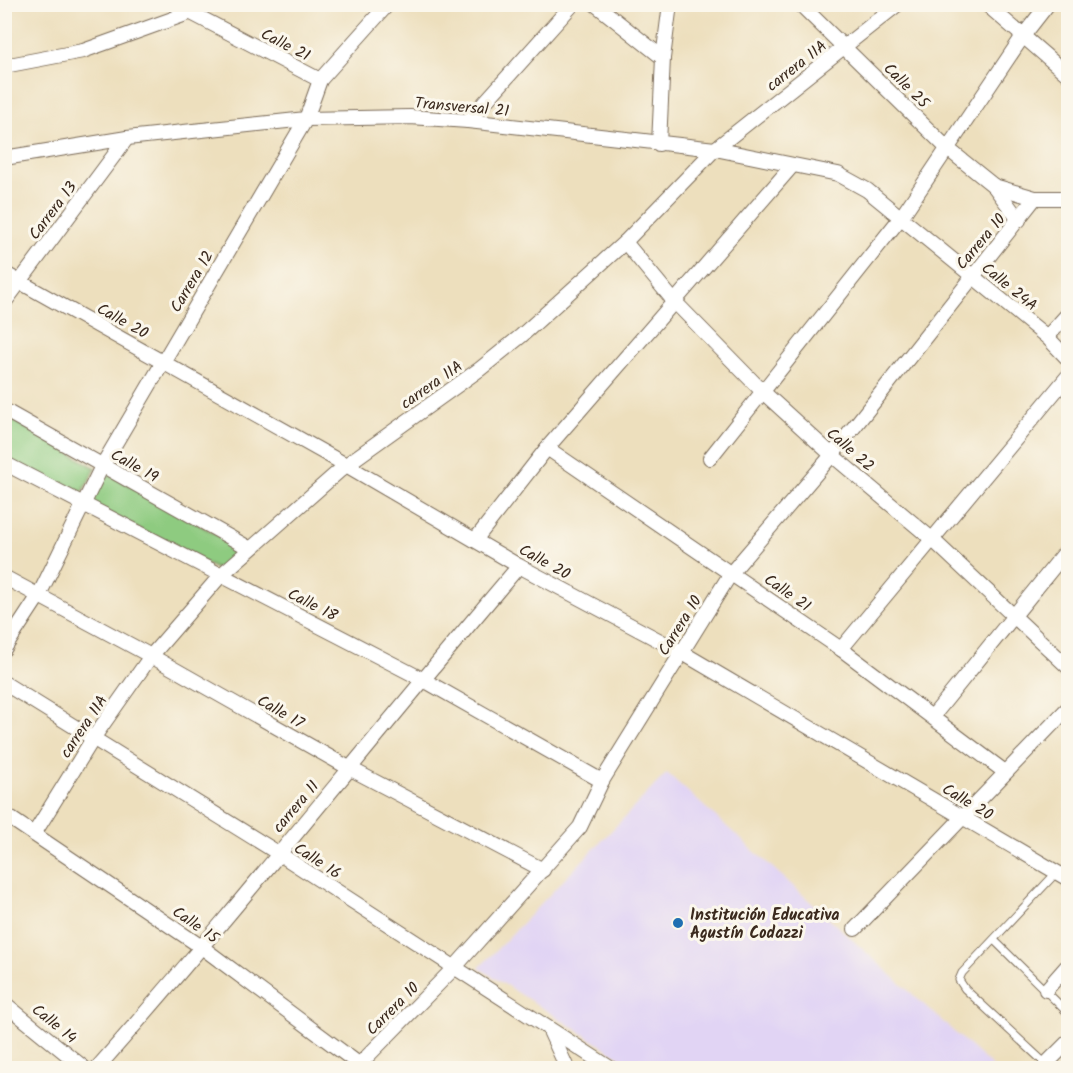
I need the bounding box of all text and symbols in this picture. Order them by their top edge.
street label: Calle 21 [256,22,315,68]
street label: carrera 11A [761,34,833,98]
street label: Calle 25 [877,57,936,116]
street label: Transversal 21 [413,91,510,124]
street label: Carrera 13 [23,176,84,246]
street label: Carrera 10 [950,208,1012,276]
street label: Carrera 12 [164,246,221,318]
street label: Calle 24A [975,257,1043,318]
street label: Calle 20 [92,297,153,346]
street label: carrera 11A [395,354,468,416]
street label: Calle 22 [820,422,880,478]
street label: Calle 19 [106,443,163,490]
street label: Calle 20 [514,538,575,587]
street label: Calle 21 [758,568,816,619]
street label: Calle 18 [283,582,342,629]
street label: Carrera 10 [652,591,709,661]
street label: Calle 17 [252,689,309,736]
street label: carrera 11A [54,690,115,763]
street label: carrera 11 [267,775,326,839]
street label: Calle 20 [937,777,998,827]
street label: Calle 16 [288,836,346,886]
street label: Calle 15 [167,900,225,951]
place label: Institución Educativa Agustín Codazzi [690,903,839,946]
marker: Institución Educativa Agustín Codazzi [671,916,685,930]
street label: Carrera 10 [360,976,426,1042]
street label: Calle 14 [26,998,82,1050]

